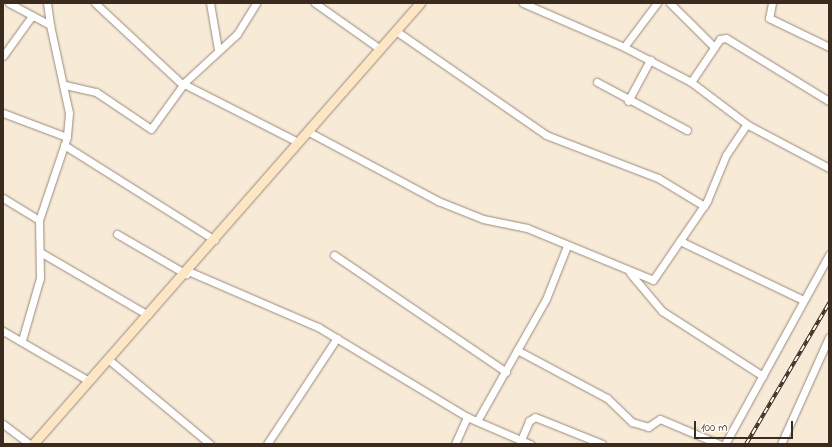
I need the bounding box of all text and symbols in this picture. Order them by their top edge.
scale bar [696,413,795,439]
text: 100 m [701,419,728,437]

